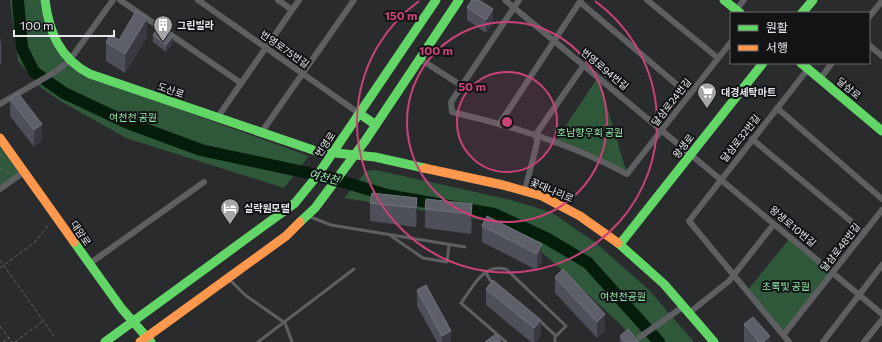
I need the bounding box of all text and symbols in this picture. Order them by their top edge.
text: 150 m [384,8,418,22]
scale bar [14,12,114,38]
legend [730,12,870,64]
building icon: 그린빌라 [152,14,174,42]
text: 100 m [20,18,54,32]
place label: 그린빌라 [177,19,214,31]
text: 원활 [766,20,788,34]
street label: 번영로75번길 [258,28,312,70]
text: 서행 [766,40,788,54]
text: 100 m [419,43,453,57]
street label: 번영로94번길 [579,46,631,92]
street label: 달삼로 [835,75,863,101]
street label: 달삼로24번길 [649,76,693,128]
text: 50 m [458,79,486,93]
street label: 도산로 [156,80,186,100]
supermarket icon: 대경세탁마트 [696,81,718,109]
place label: 대경세탁마트 [721,86,776,98]
park label: 여천천 공원 [109,111,157,123]
street label: 달삼로32번길 [718,112,762,164]
centre of rings [500,115,514,129]
park label: 호남향우회 공원 [557,126,623,138]
street label: 번영로 [312,129,338,159]
street label: 왕생로 [670,131,696,161]
water label: 여천천 [308,167,342,187]
street label: 꽃대나리로 [528,175,576,205]
hotel icon: 실락원모텔 [219,197,241,225]
place label: 실락원모텔 [244,202,290,214]
street label: 왕생로10번길 [767,203,819,249]
street label: 대암로 [68,218,94,248]
street label: 달삼로48번길 [817,220,863,274]
park label: 초록빛 공원 [762,280,810,292]
park label: 여천천공원 [600,290,646,302]

